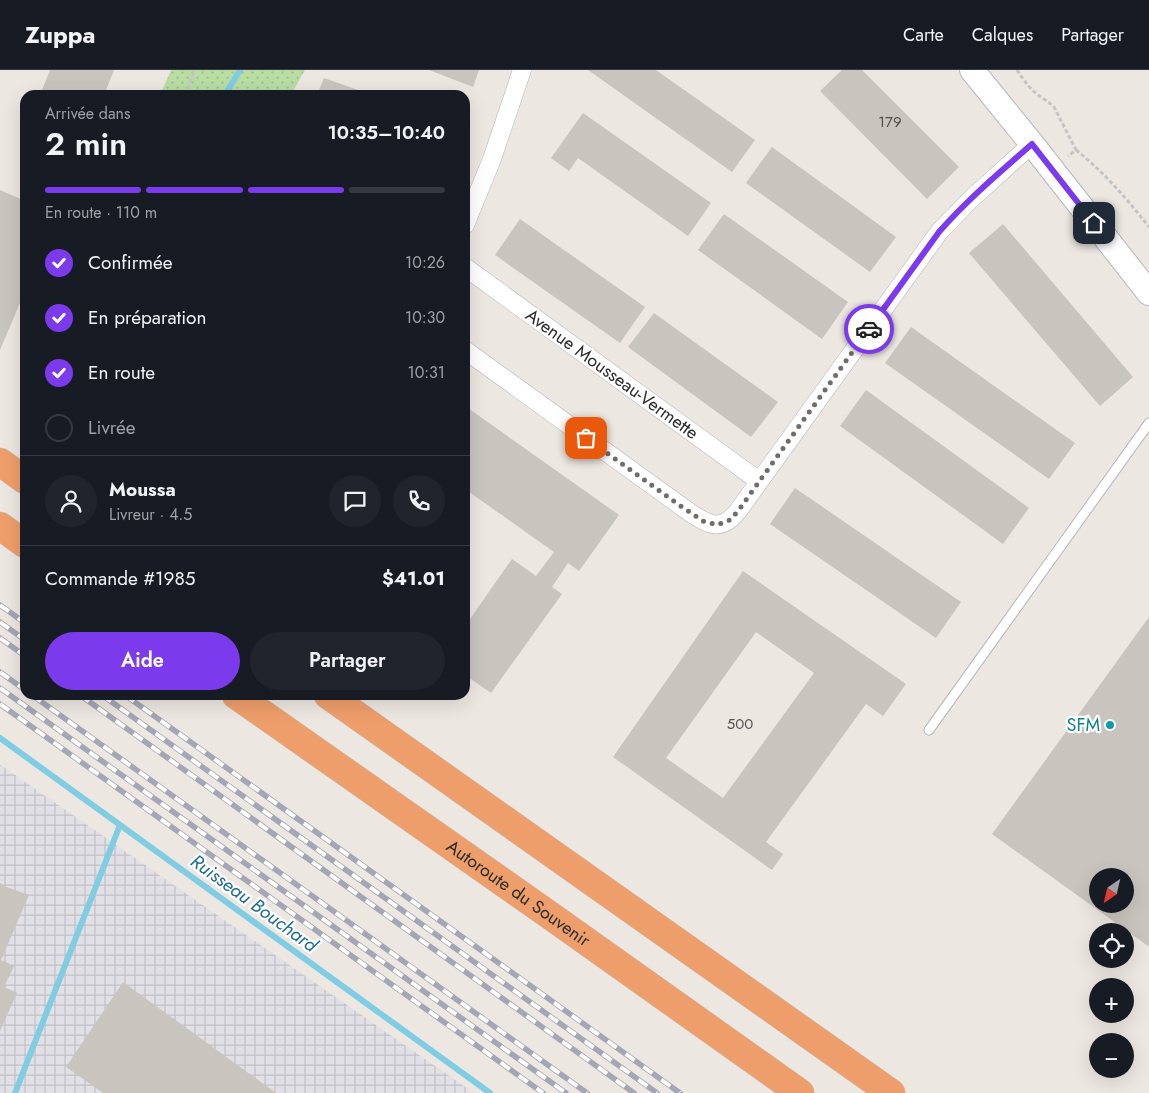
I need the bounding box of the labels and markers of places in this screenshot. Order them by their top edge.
pin [1073,202,1115,244]
pin [565,417,607,459]
place label: SFM [1067,712,1100,738]
marker: SFM [1104,719,1116,731]

